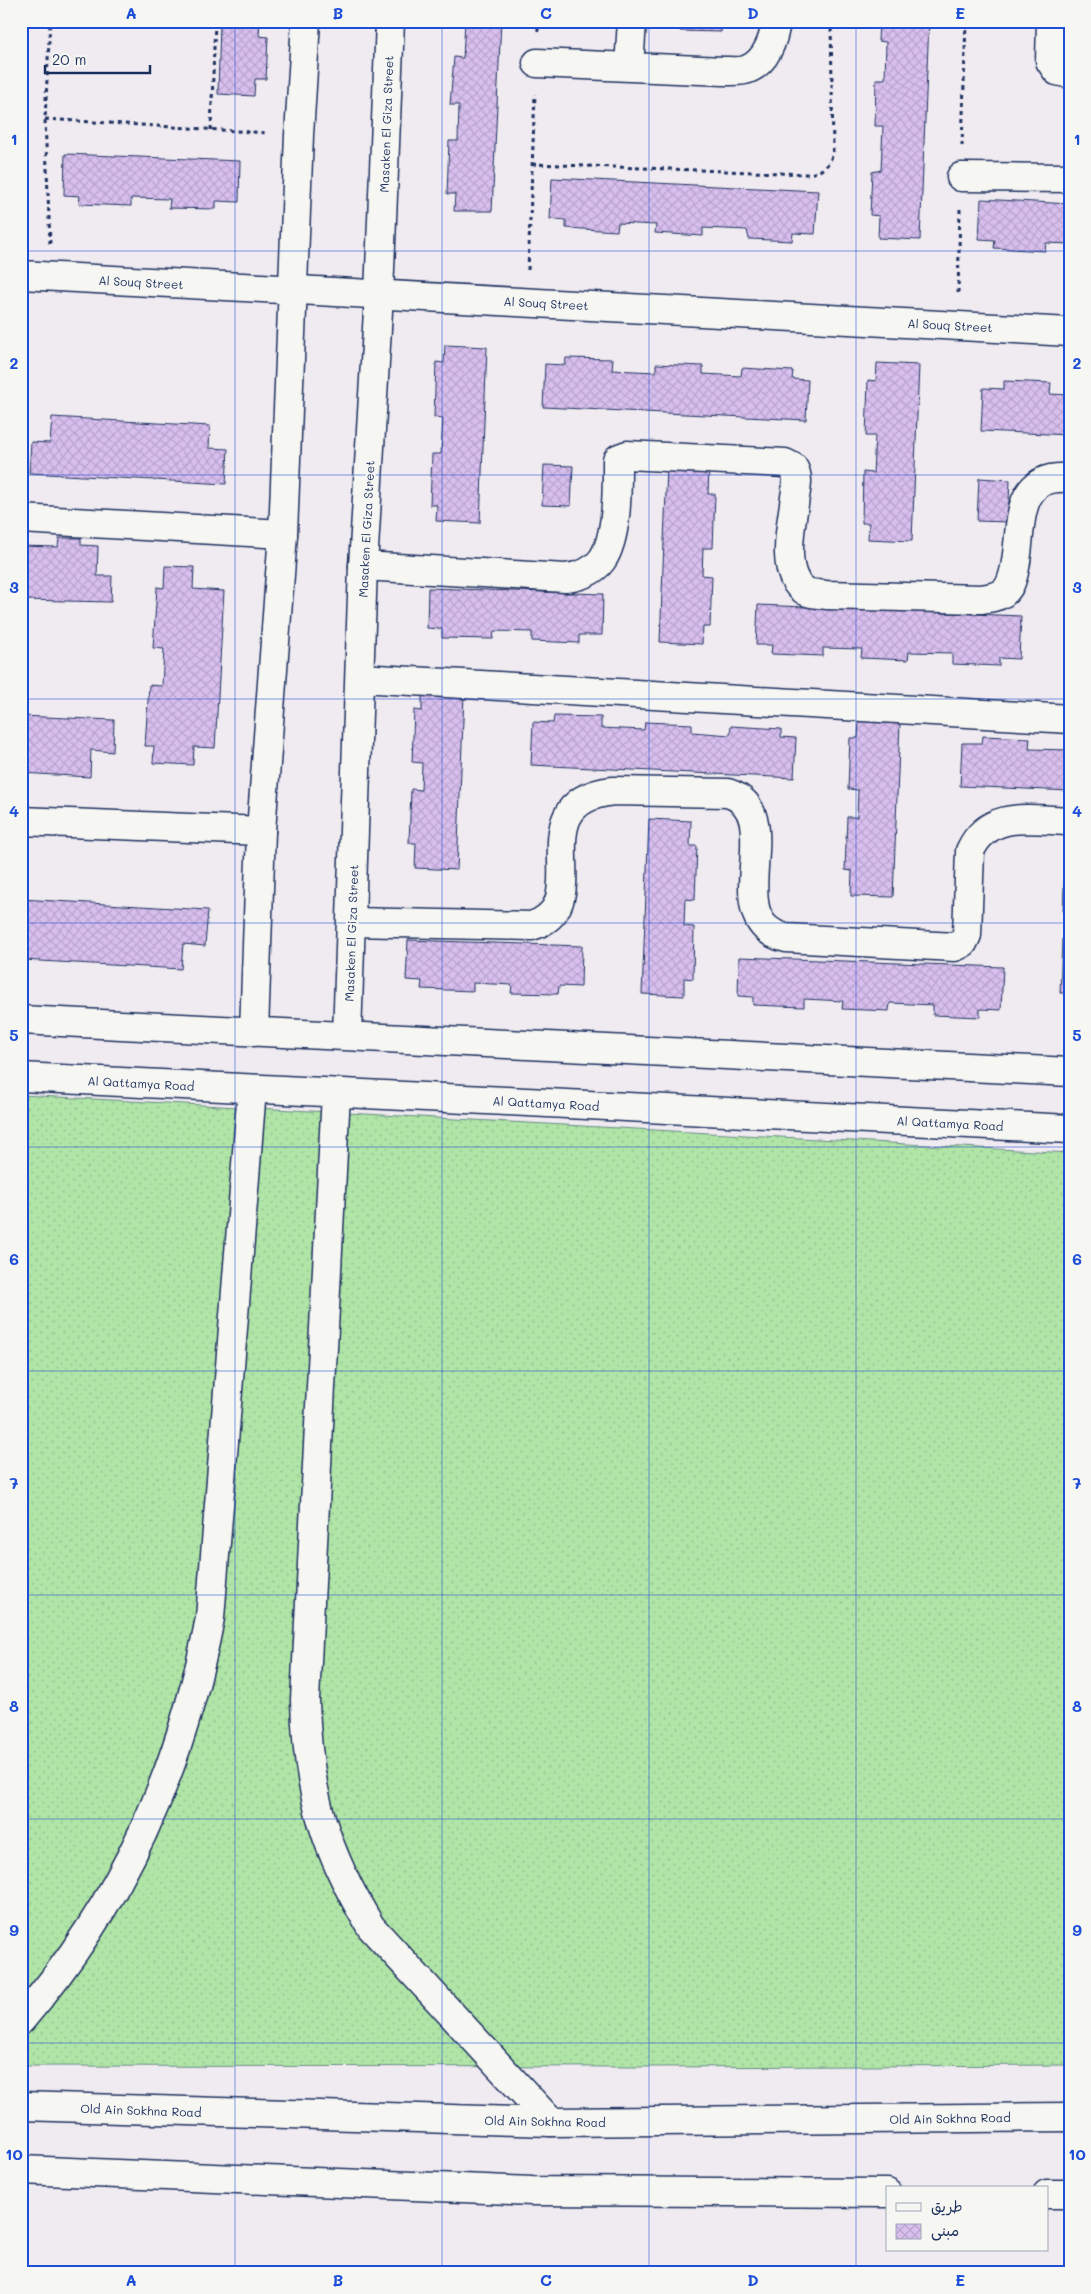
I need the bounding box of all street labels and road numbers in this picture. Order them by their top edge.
street label: Masaken El Giza Street [376,55,396,193]
street label: Al Souq Street [98,272,184,292]
street label: Al Souq Street [503,293,589,313]
street label: Al Souq Street [907,315,993,335]
street label: Masaken El Giza Street [354,460,378,598]
street label: Masaken El Giza Street [341,864,361,1002]
street label: Al Qattamya Road [87,1072,195,1094]
street label: Al Qattamya Road [492,1092,600,1114]
street label: Al Qattamya Road [896,1112,1004,1134]
street label: Old Ain Sokhna Road [80,2100,202,2120]
street label: Old Ain Sokhna Road [889,2109,1011,2127]
street label: Old Ain Sokhna Road [484,2112,606,2130]

